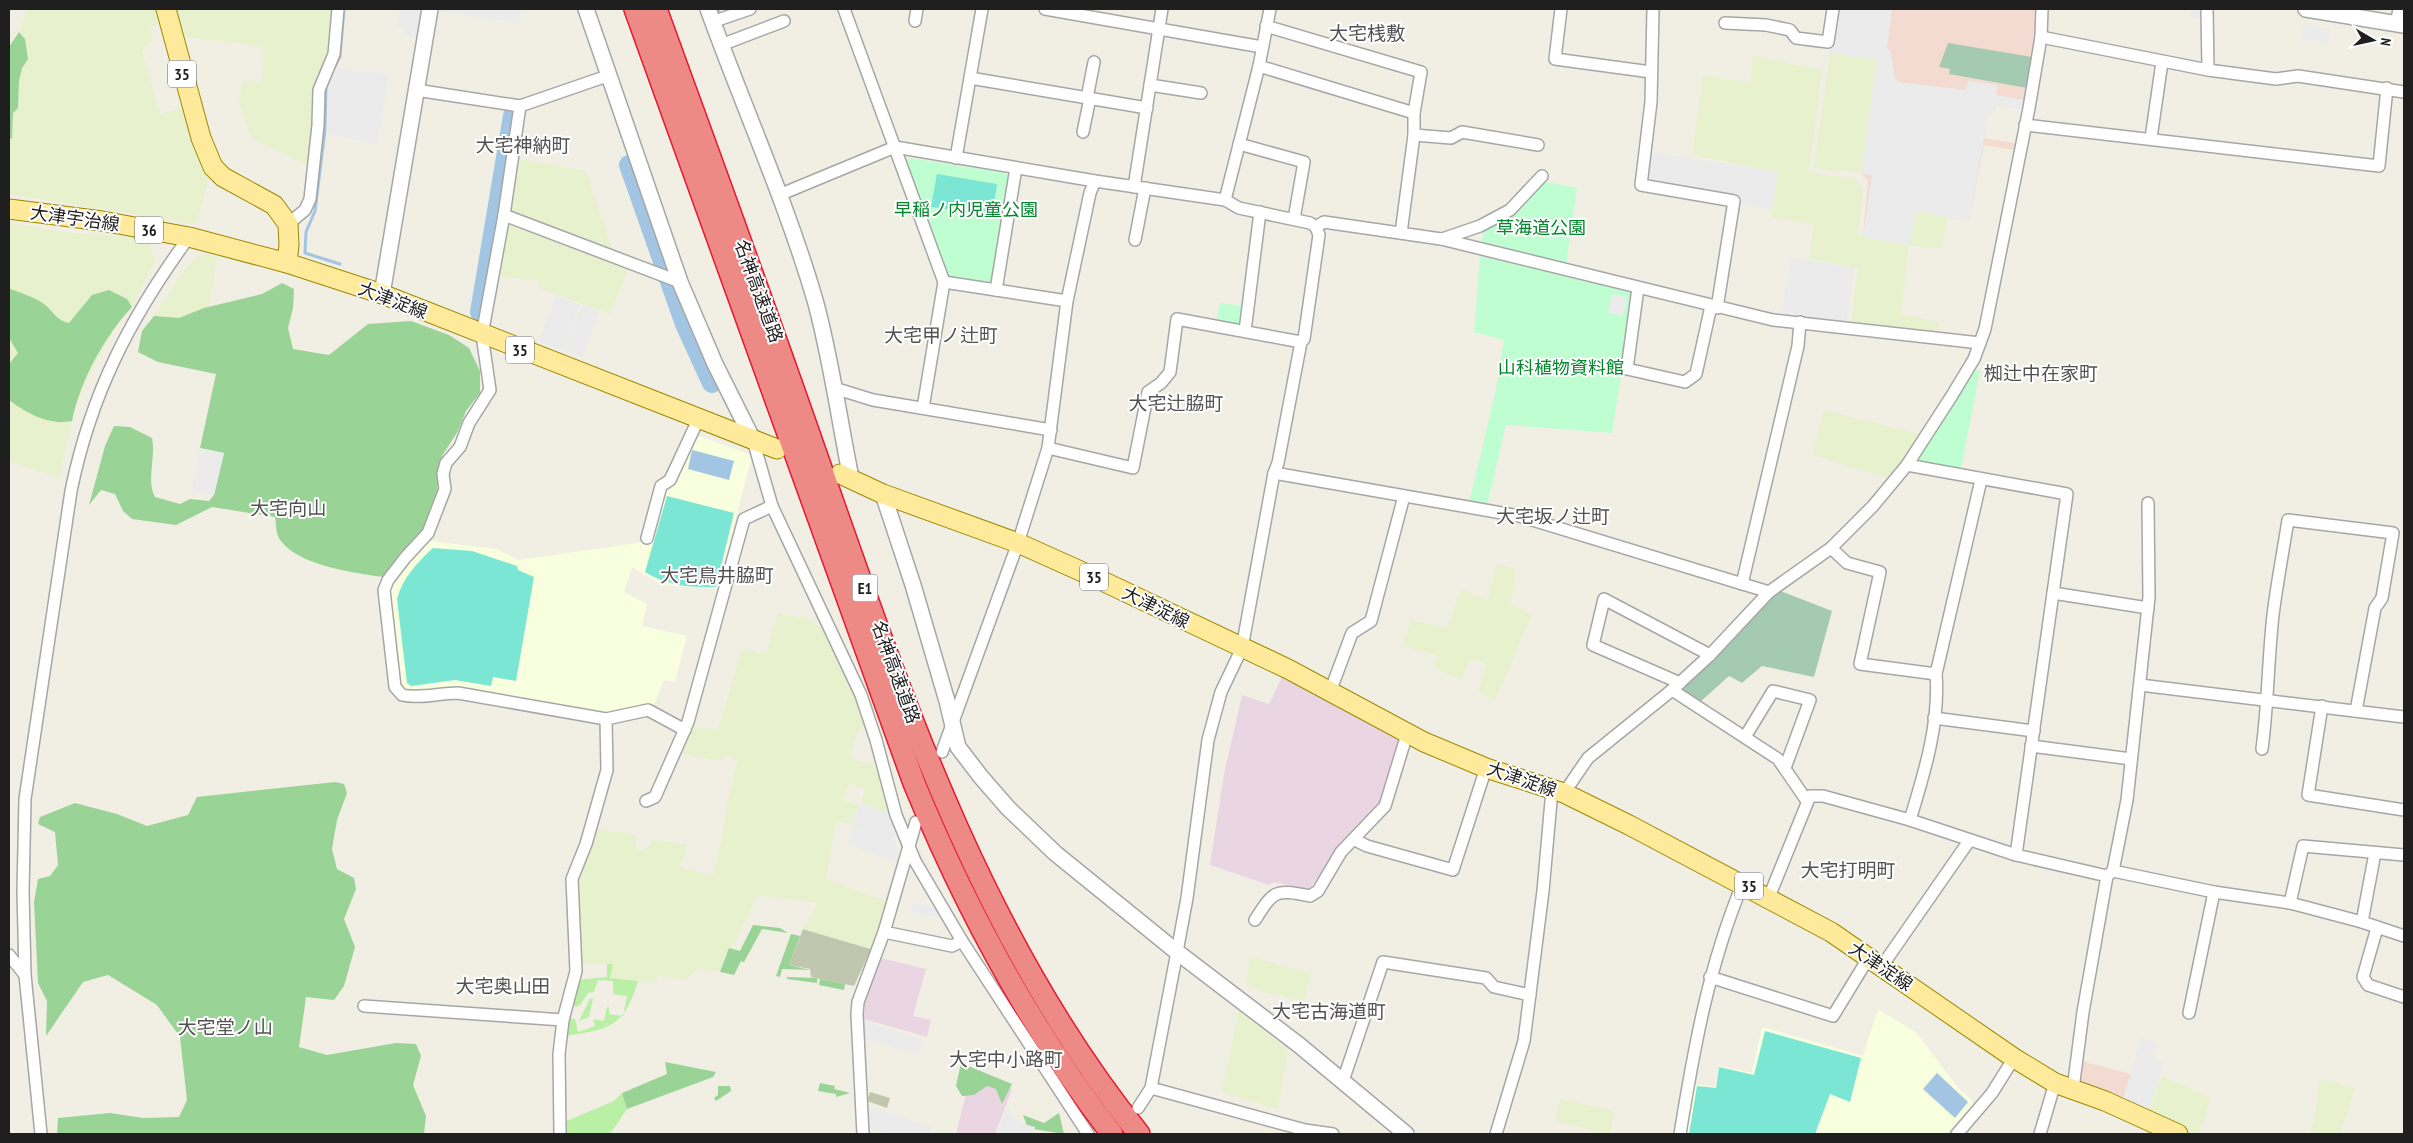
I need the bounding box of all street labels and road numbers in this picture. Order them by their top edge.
road number: 35 [168,61,196,88]
street label: 大津宇治線 [29,200,121,236]
road number: 36 [135,216,163,244]
street label: 名神高速道路 [730,236,788,346]
street label: 大津淀線 [355,276,431,324]
road number: 35 [506,336,534,364]
road number: 35 [1080,564,1108,590]
road number: E1 [852,574,878,602]
street label: 大津淀線 [1119,581,1193,633]
street label: 名神高速道路 [867,617,925,727]
street label: 大津淀線 [1484,756,1560,802]
road number: 35 [1735,872,1763,899]
street label: 大津淀線 [1845,936,1917,996]

